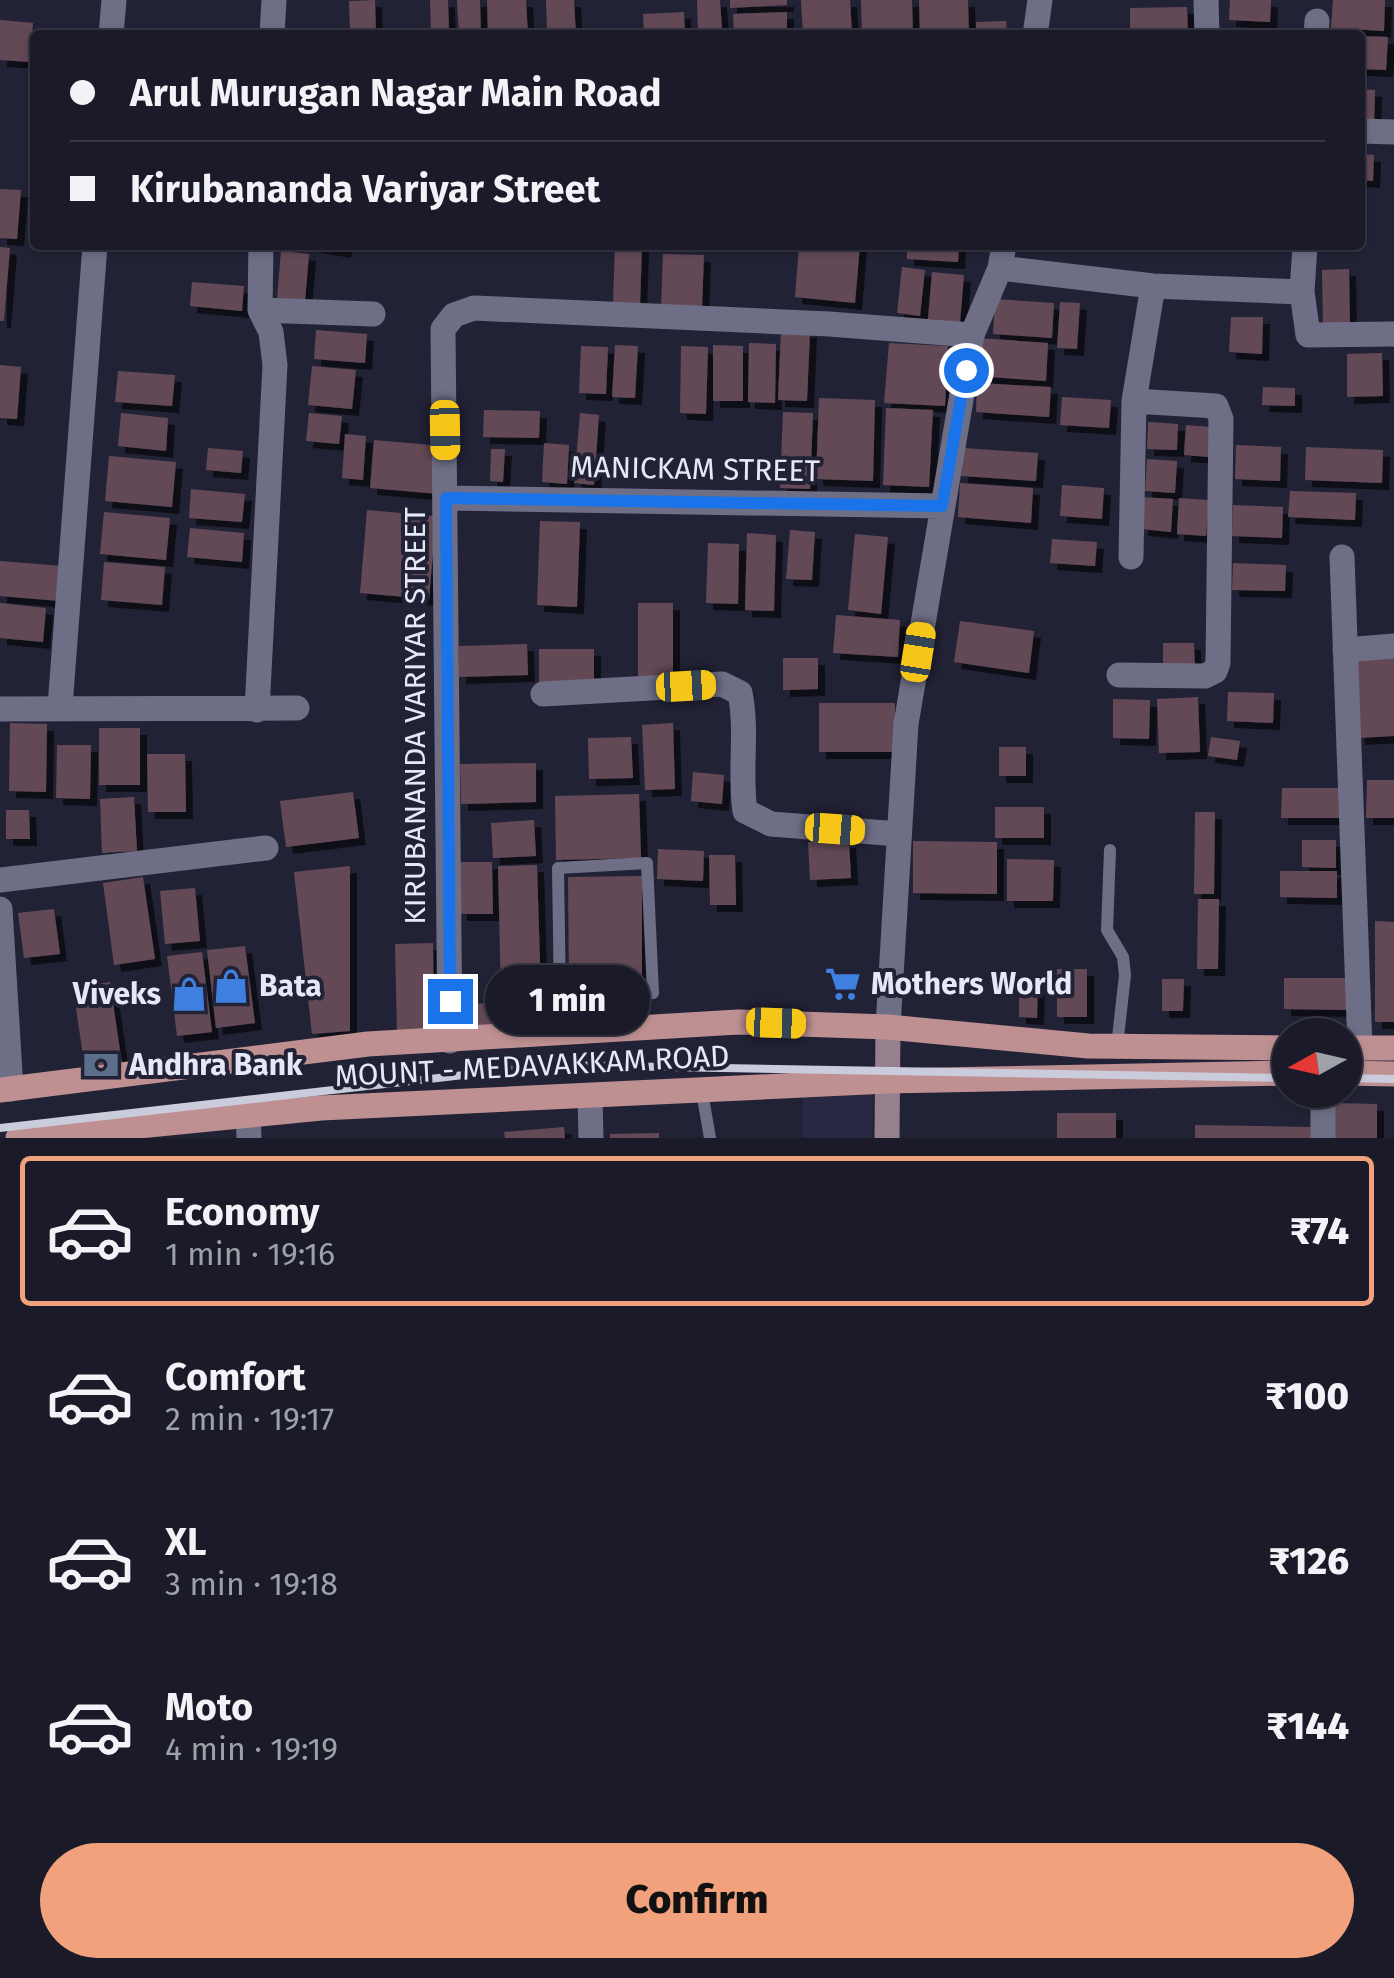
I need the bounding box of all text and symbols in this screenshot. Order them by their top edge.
text: Arul Murugan Nagar Main Road [130,70,662,116]
text: Kirubananda Variyar Street [130,166,600,212]
route start [944,348,989,393]
car [429,400,461,460]
street label: MANICKAM STREET [570,449,821,489]
street label: KIRUBANANDA VARIYAR STREET [397,507,433,925]
car [898,620,938,684]
car [655,669,717,703]
car [804,812,866,846]
supermarket icon: Mothers World [824,965,862,1003]
callout: 1 min [485,966,650,1036]
place label: Mothers World [871,966,1072,1002]
shop icon: Bata [212,967,250,1005]
place label: Bata [259,968,322,1004]
shop icon: Viveks [170,975,208,1013]
place label: Viveks [72,976,161,1012]
route end [428,979,473,1024]
text: 1 min [529,981,606,1019]
car [745,1007,807,1039]
north arrow [1272,1018,1362,1108]
map controls [1272,1018,1362,1108]
street label: MOUNT - MEDAVAKKAM ROAD [334,1038,730,1094]
bank icon: Andhra Bank [82,1046,120,1084]
place label: Andhra Bank [128,1047,303,1083]
icon: car [45,1186,135,1276]
text: Economy [165,1189,320,1235]
text: ₹74 [1290,1208,1349,1254]
text: 1 min · 19:16 [165,1235,335,1273]
icon: car [45,1351,135,1441]
text: Comfort [165,1354,306,1400]
text: ₹100 [1265,1373,1349,1419]
text: 2 min · 19:17 [165,1400,334,1438]
icon: car [45,1516,135,1606]
text: XL [165,1519,207,1565]
text: ₹126 [1269,1538,1349,1584]
text: 3 min · 19:18 [165,1565,338,1603]
icon: car [45,1681,135,1771]
text: Moto [165,1684,253,1730]
text: ₹144 [1267,1703,1349,1749]
text: 4 min · 19:19 [165,1730,338,1768]
button: Confirm [40,1843,1354,1958]

